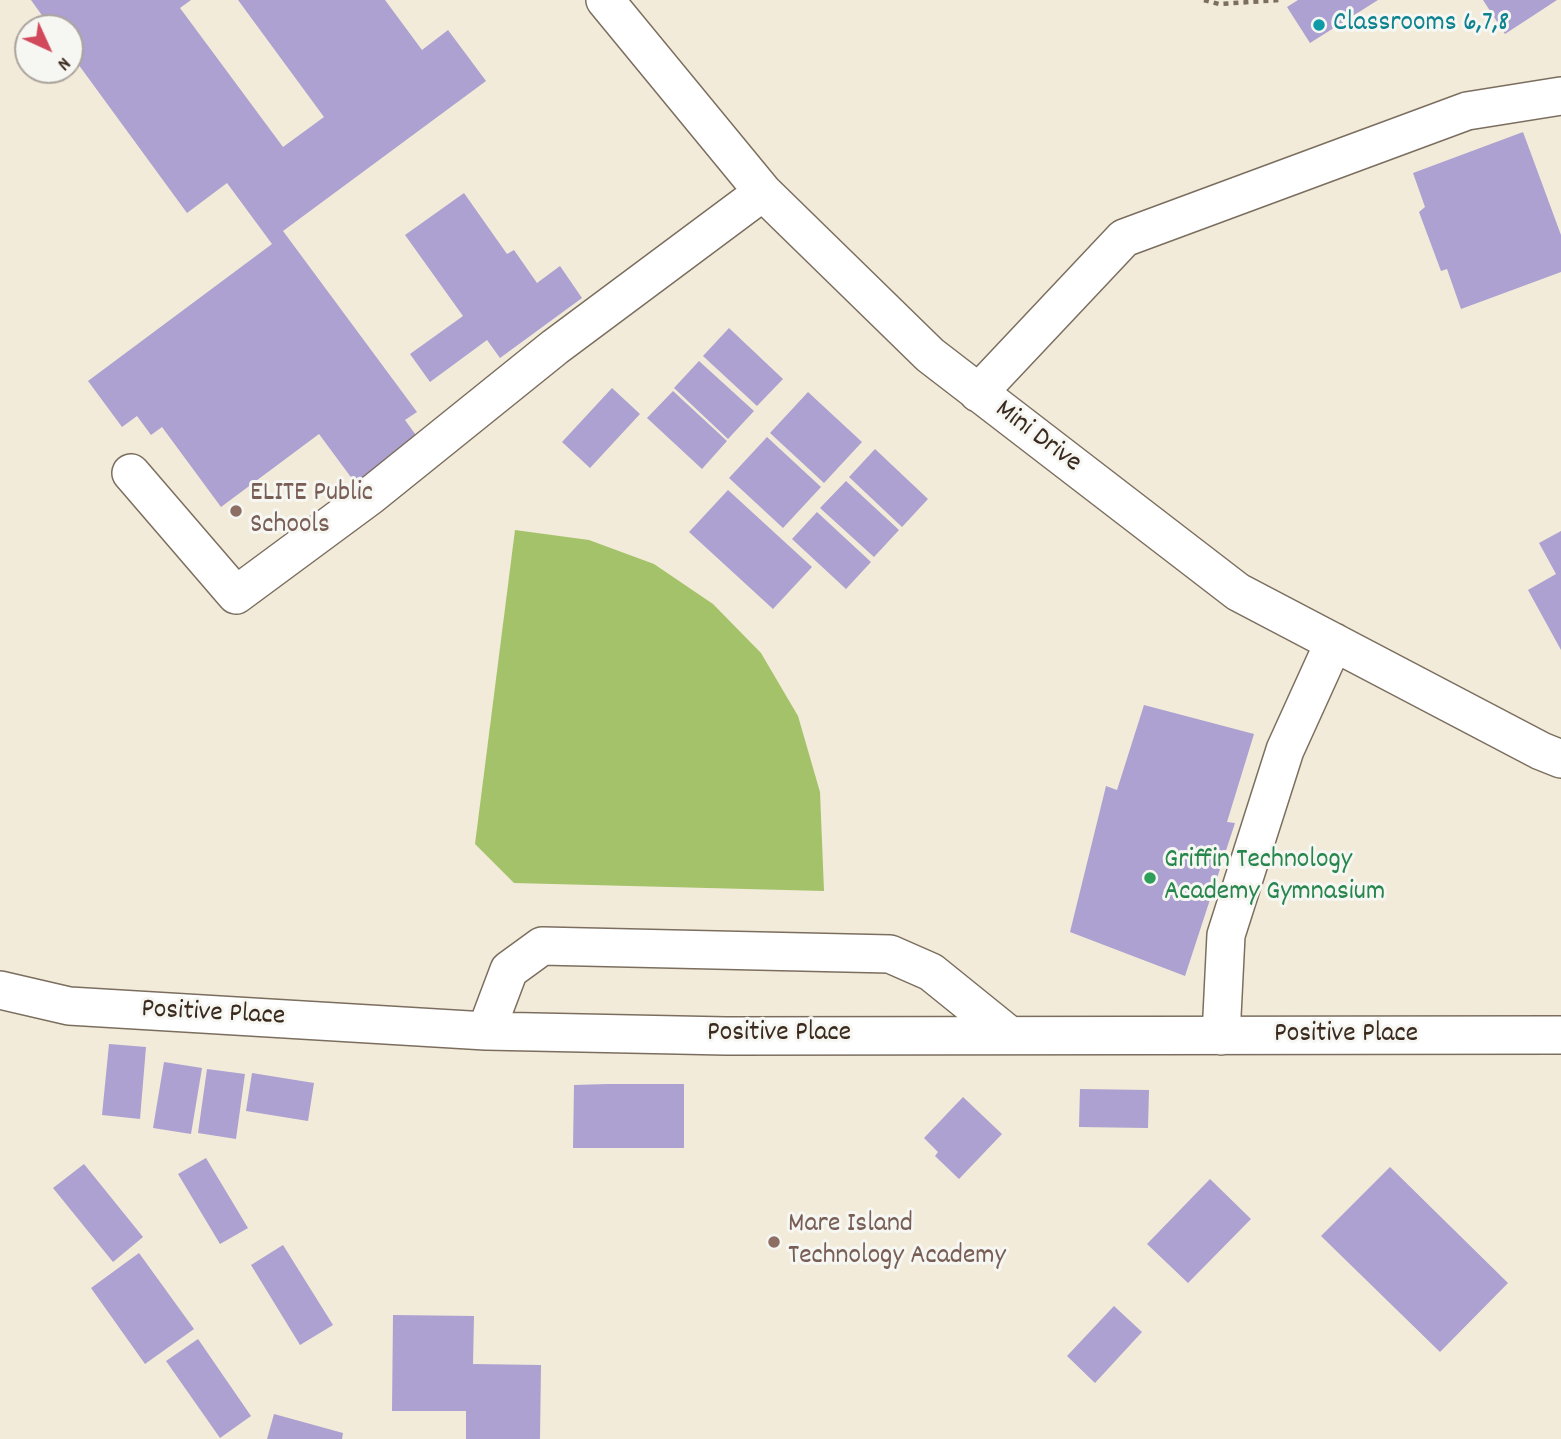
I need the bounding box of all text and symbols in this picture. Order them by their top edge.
place label: Classrooms 6,7,8 [1333,8,1509,42]
north arrow [14,14,84,84]
marker: Classrooms 6,7,8 [1311,17,1327,33]
text: N [50,50,76,76]
street label: Mini Drive [987,395,1087,481]
place label: ELITE Public Schools [250,478,373,544]
marker: ELITE Public Schools [228,503,244,519]
place label: Griffin Technology Academy Gymnasium [1164,845,1385,911]
marker: Griffin Technology Academy Gymnasium [1142,870,1158,886]
street label: Positive Place [140,994,286,1036]
street label: Positive Place [707,1018,851,1052]
street label: Positive Place [1274,1019,1418,1053]
place label: Mare Island Technology Academy [788,1209,1006,1275]
marker: Mare Island Technology Academy [766,1234,782,1250]

